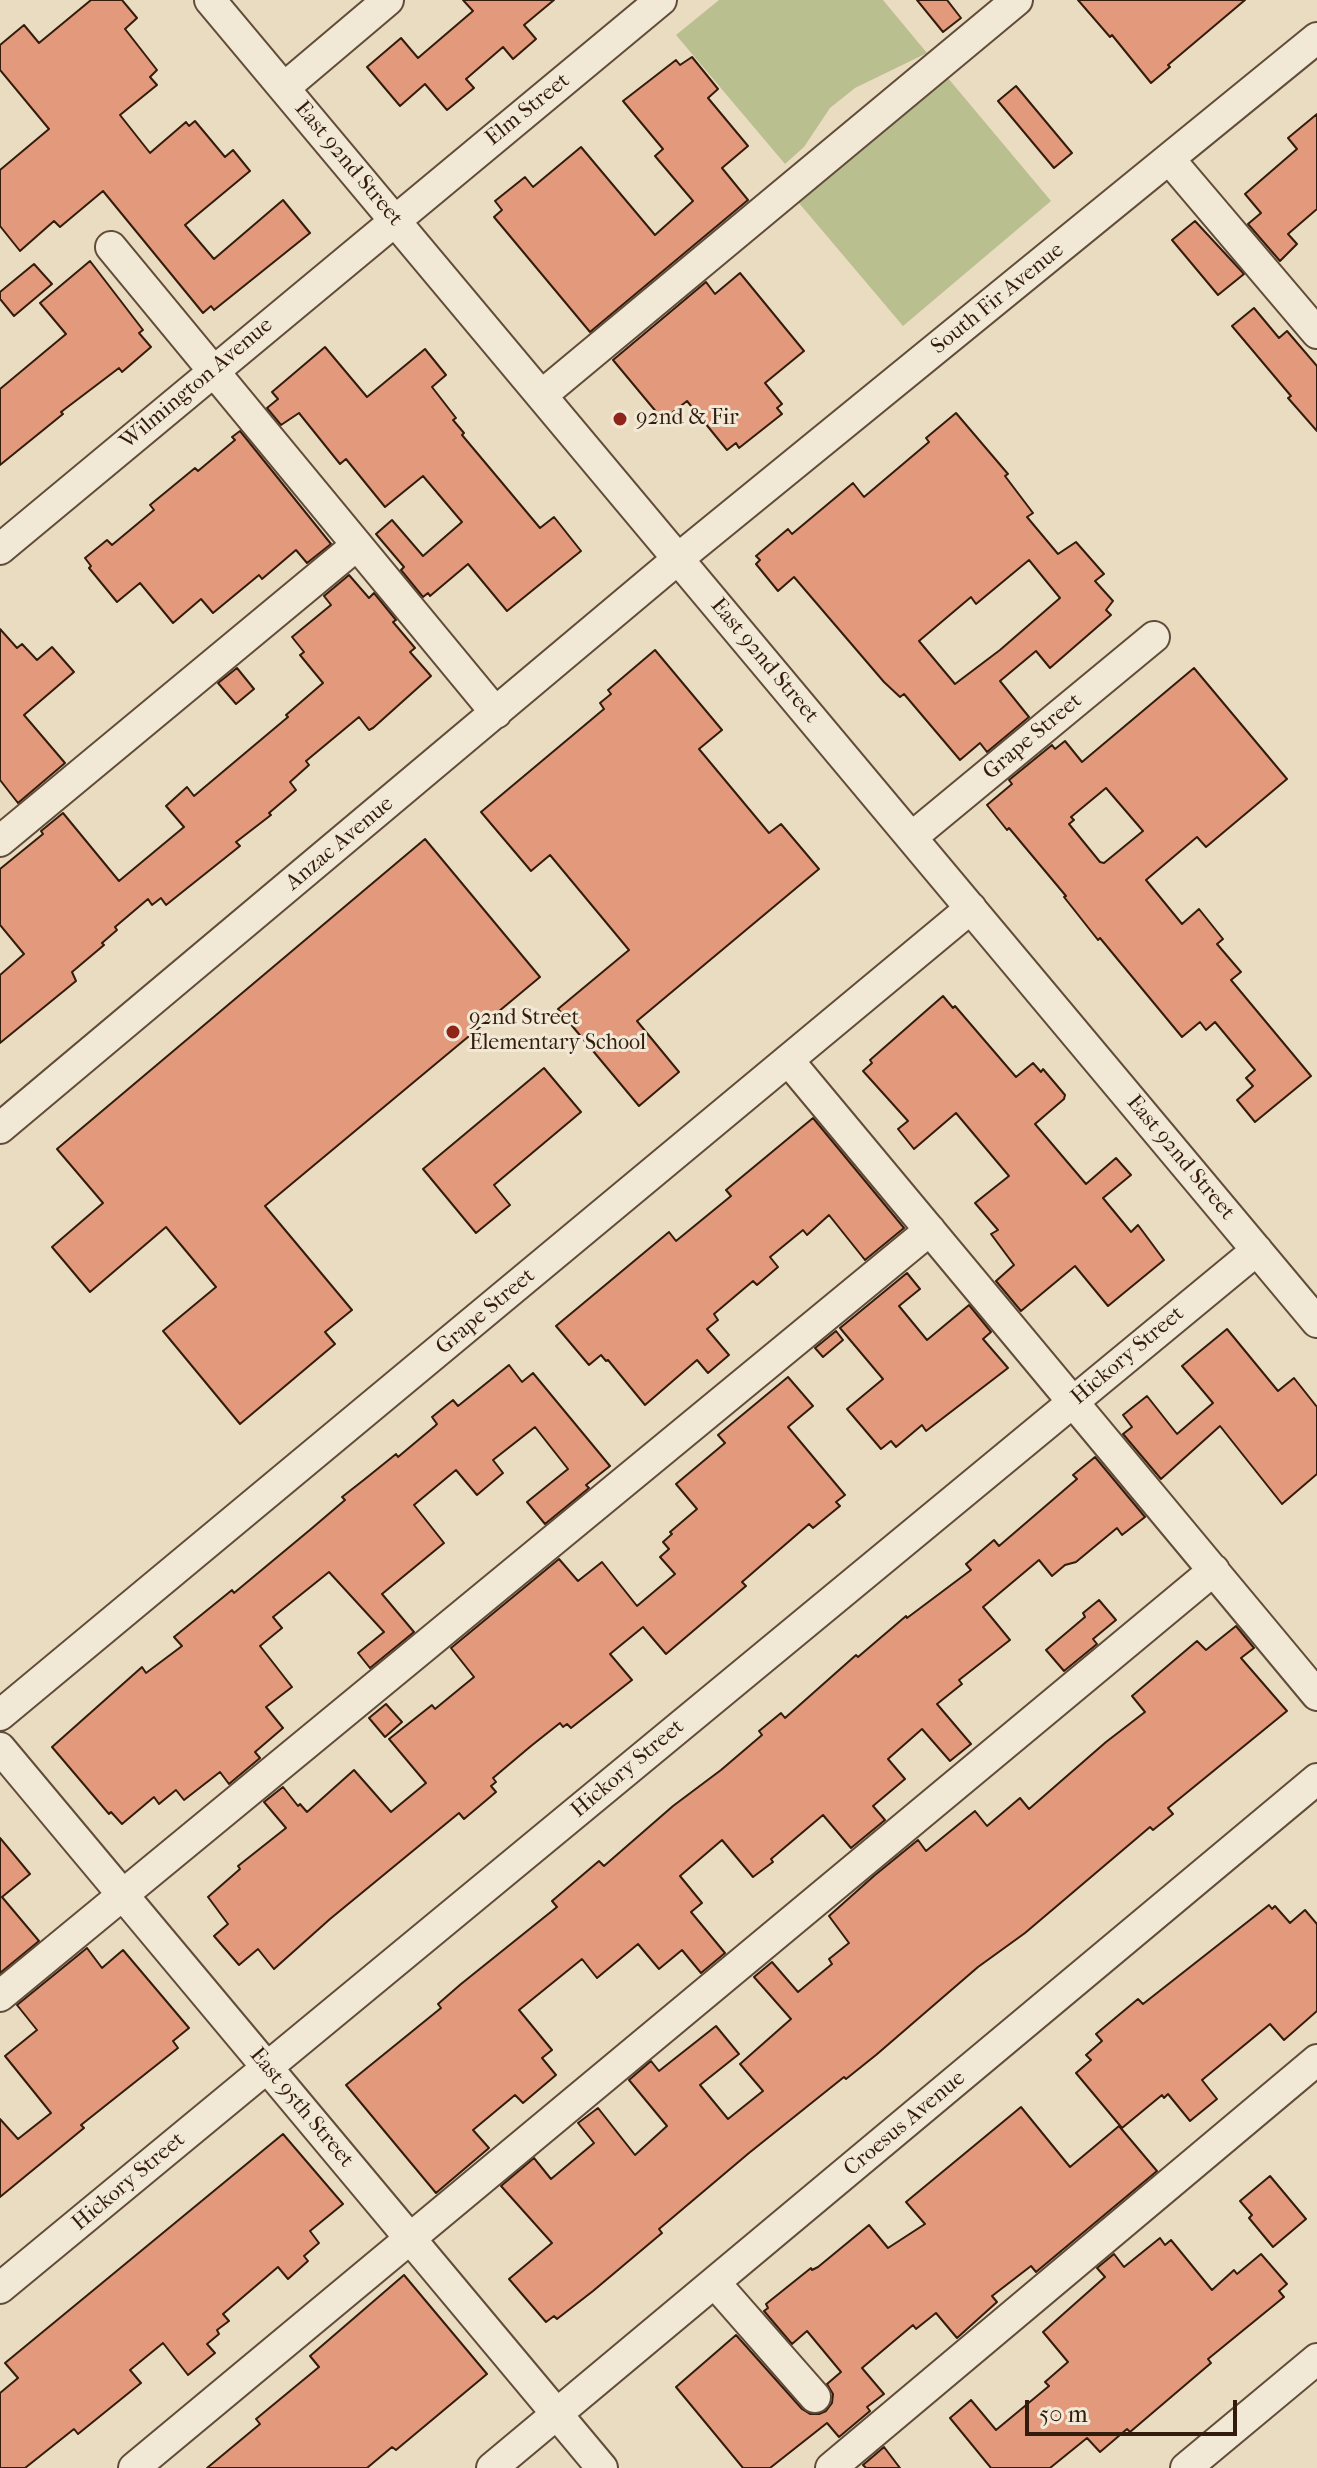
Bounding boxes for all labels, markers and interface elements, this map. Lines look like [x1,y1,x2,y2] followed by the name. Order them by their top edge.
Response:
[481,68,575,152] street label: Elm Street
[288,96,408,232] street label: East 92nd Street
[926,237,1070,361] street label: South Fir Avenue
[115,312,279,456] street label: Wilmington Avenue
[636,406,739,432] place label: 92nd & Fir
[611,410,629,428] marker: 92nd & Fir
[704,593,824,729] street label: East 92nd Street
[978,688,1088,786] street label: Grape Street
[281,791,399,897] street label: Anzac Avenue
[469,1006,646,1058] place label: 92nd Street Elementary School
[444,1023,462,1041] marker: 92nd Street Elementary School
[1120,1090,1240,1226] street label: East 92nd Street
[431,1263,541,1361] street label: Grape Street
[1066,1301,1190,1411] street label: Hickory Street
[566,1714,690,1824] street label: Hickory Street
[243,2043,359,2173] street label: East 95th Street
[839,2066,971,2182] street label: Croesus Avenue
[67,2127,191,2237] street label: Hickory Street
[1029,2384,1241,2434] scale bar
[1039,2400,1088,2428] text: 50 m

